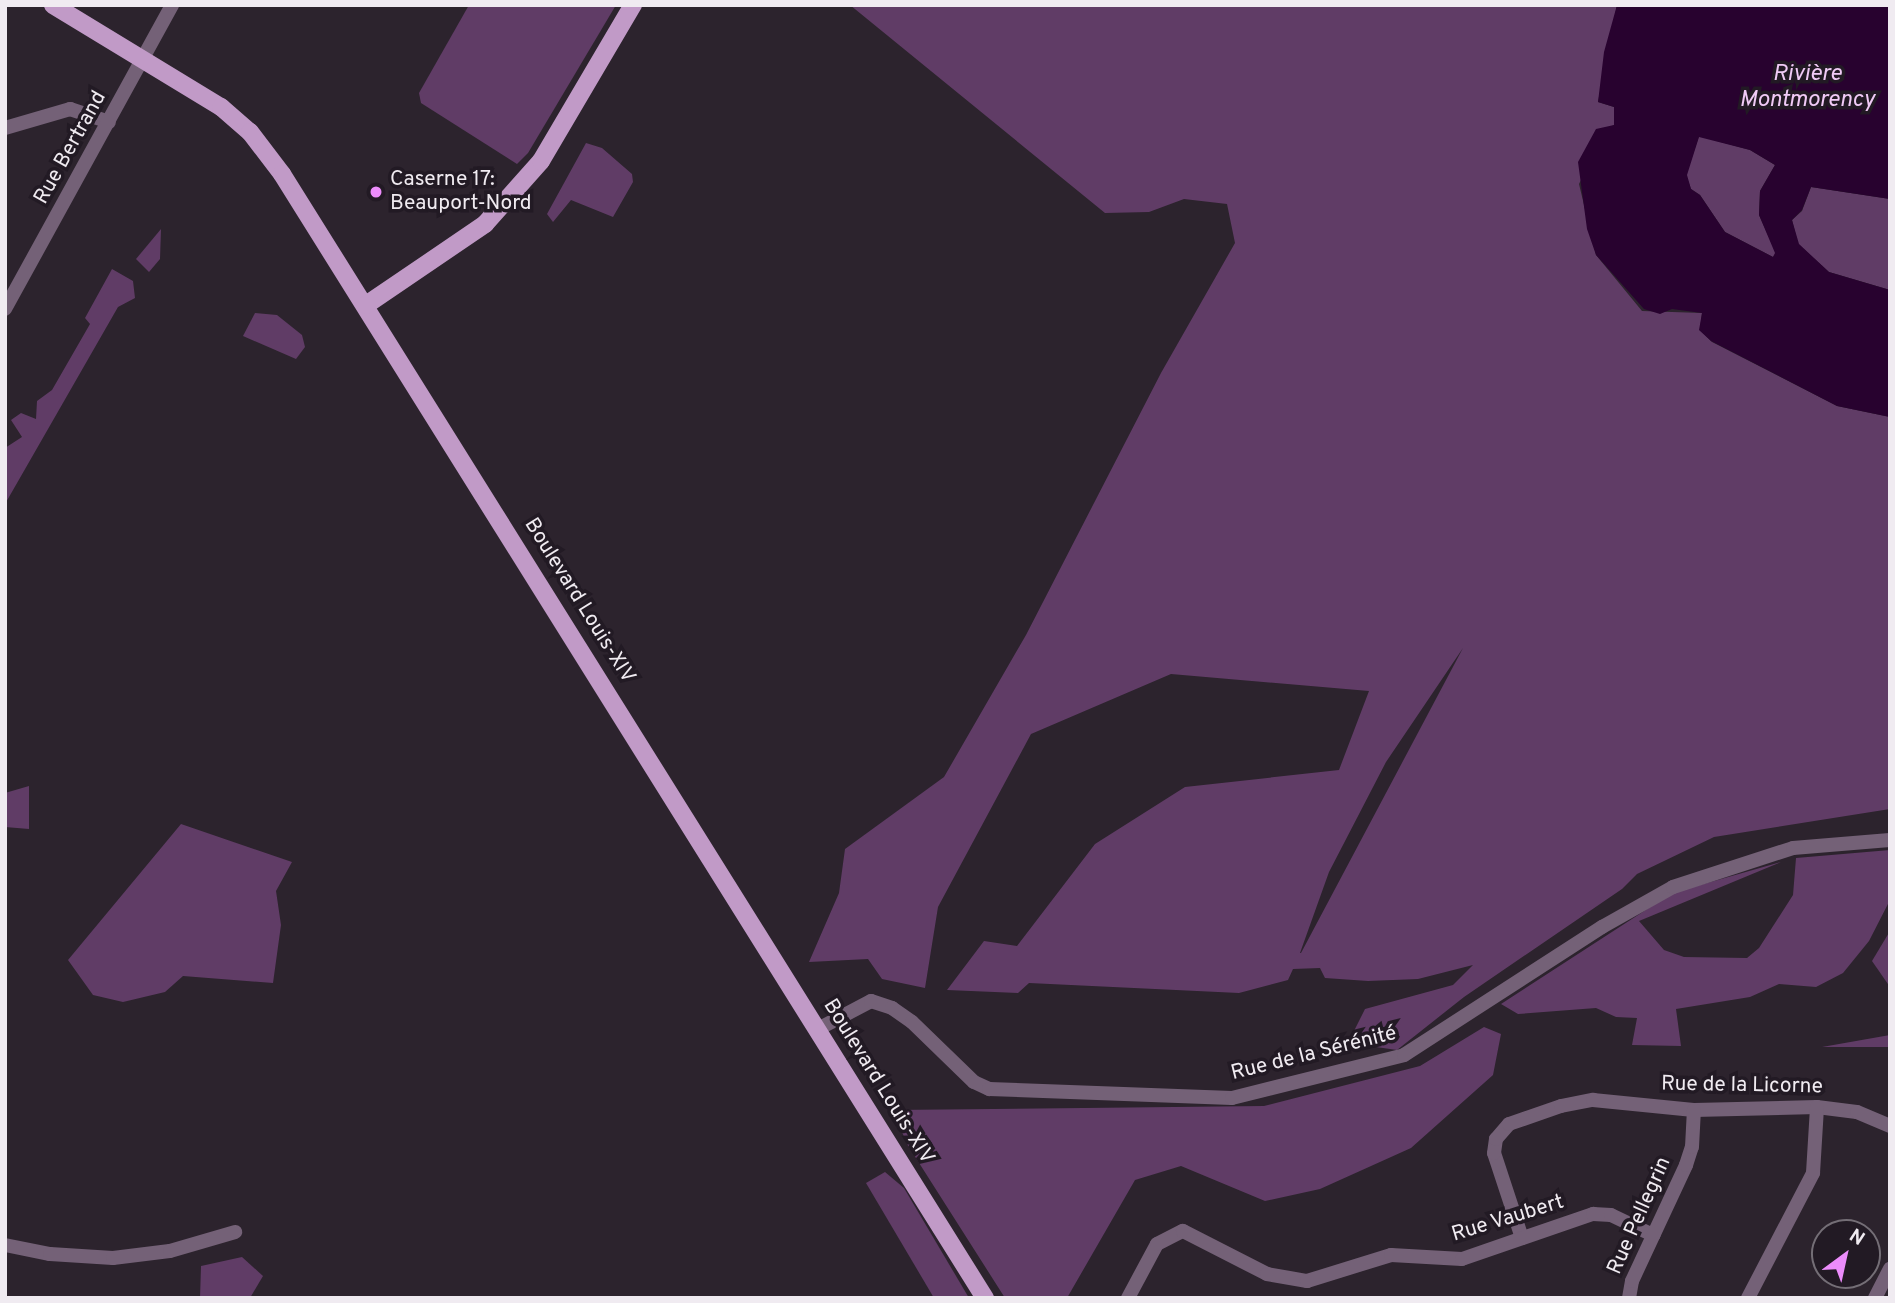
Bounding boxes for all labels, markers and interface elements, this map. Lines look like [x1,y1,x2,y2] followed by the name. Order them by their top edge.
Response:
[1739,61,1875,115] water label: Rivière Montmorency
[30,87,112,209] street label: Rue Bertrand
[390,167,532,217] place label: Caserne 17: Beauport-Nord
[368,184,384,200] marker: Caserne 17: Beauport-Nord
[518,514,640,688] street label: Boulevard Louis-XIV
[817,995,939,1169] street label: Boulevard Louis-XIV
[1229,1021,1399,1087] street label: Rue de la Sérénité
[1661,1072,1823,1100] street label: Rue de la Licorne
[1603,1153,1677,1279] street label: Rue Pellegrin
[1448,1190,1568,1248] street label: Rue Vaubert
[1811,1219,1881,1289] north arrow
[1844,1224,1869,1252] text: N

